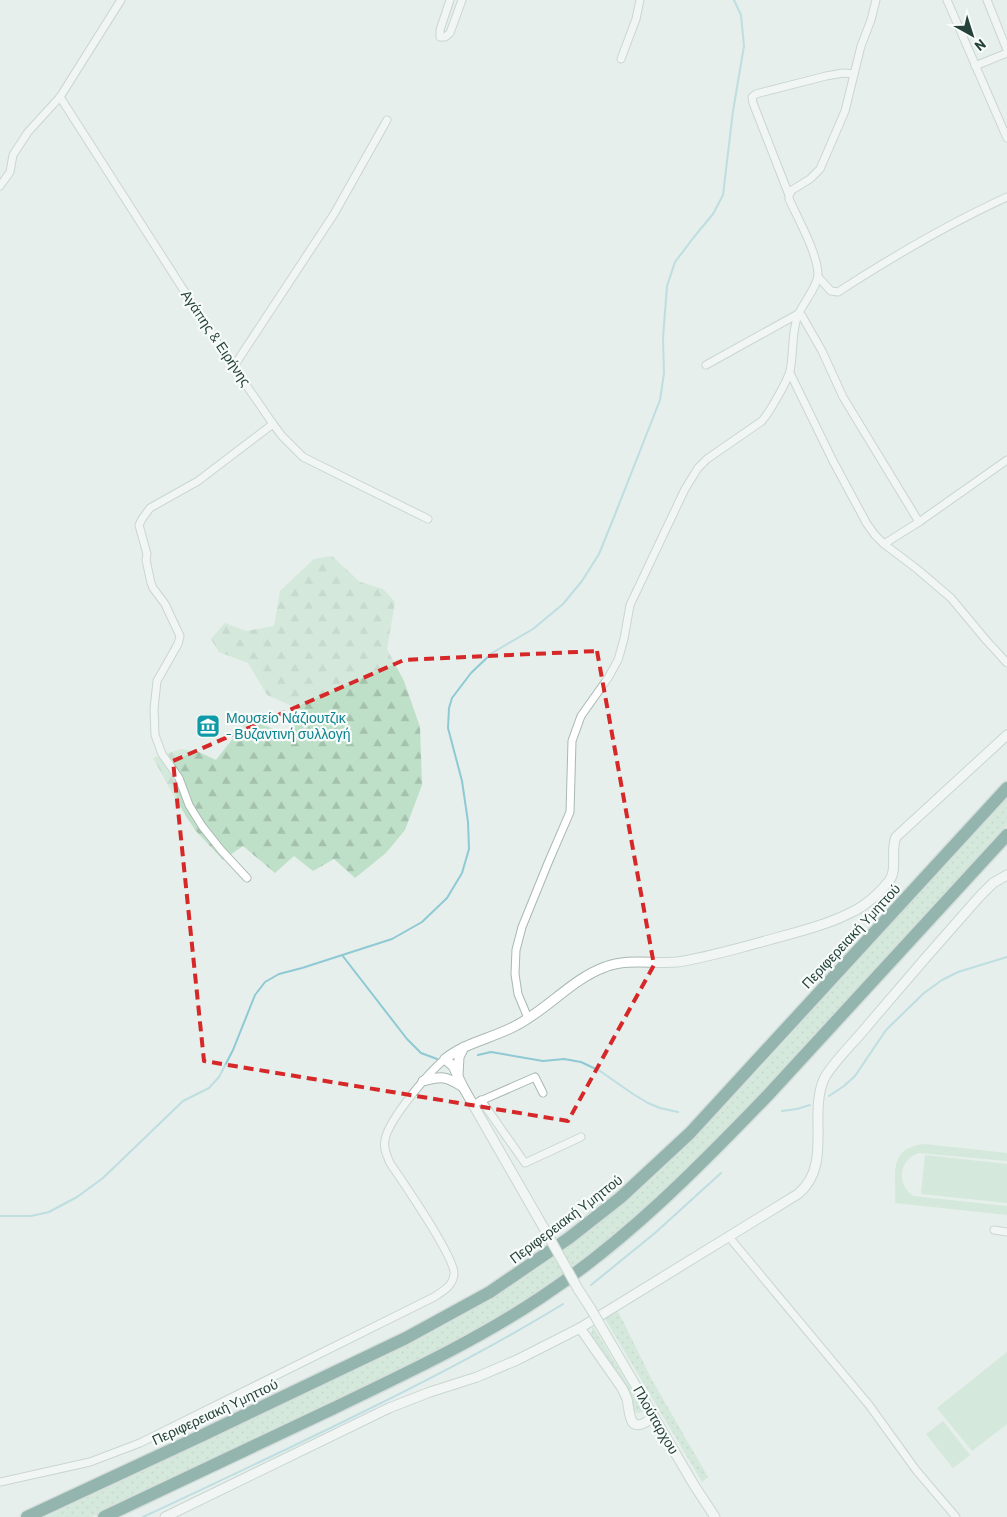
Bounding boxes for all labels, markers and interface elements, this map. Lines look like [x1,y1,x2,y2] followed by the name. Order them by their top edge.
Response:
[947,10,997,60] north arrow
[972,36,989,55] text: N
[178,286,255,389] street label: Αγάπης & Ειρήνης
[226,709,351,742] place label: Μουσείο Νάζιουτζικ - Βυζαντινή συλλογή
[195,713,221,739] museum icon: Μουσείο Νάζιουτζικ - Βυζαντινή συλλογή
[798,880,904,991] street label: Περιφερειακή Υμηττού
[506,1171,625,1267] street label: Περιφερειακή Υμηττού
[149,1375,280,1448] street label: Περιφερειακή Υμηττού
[630,1383,683,1457] street label: Πλούταρχου

